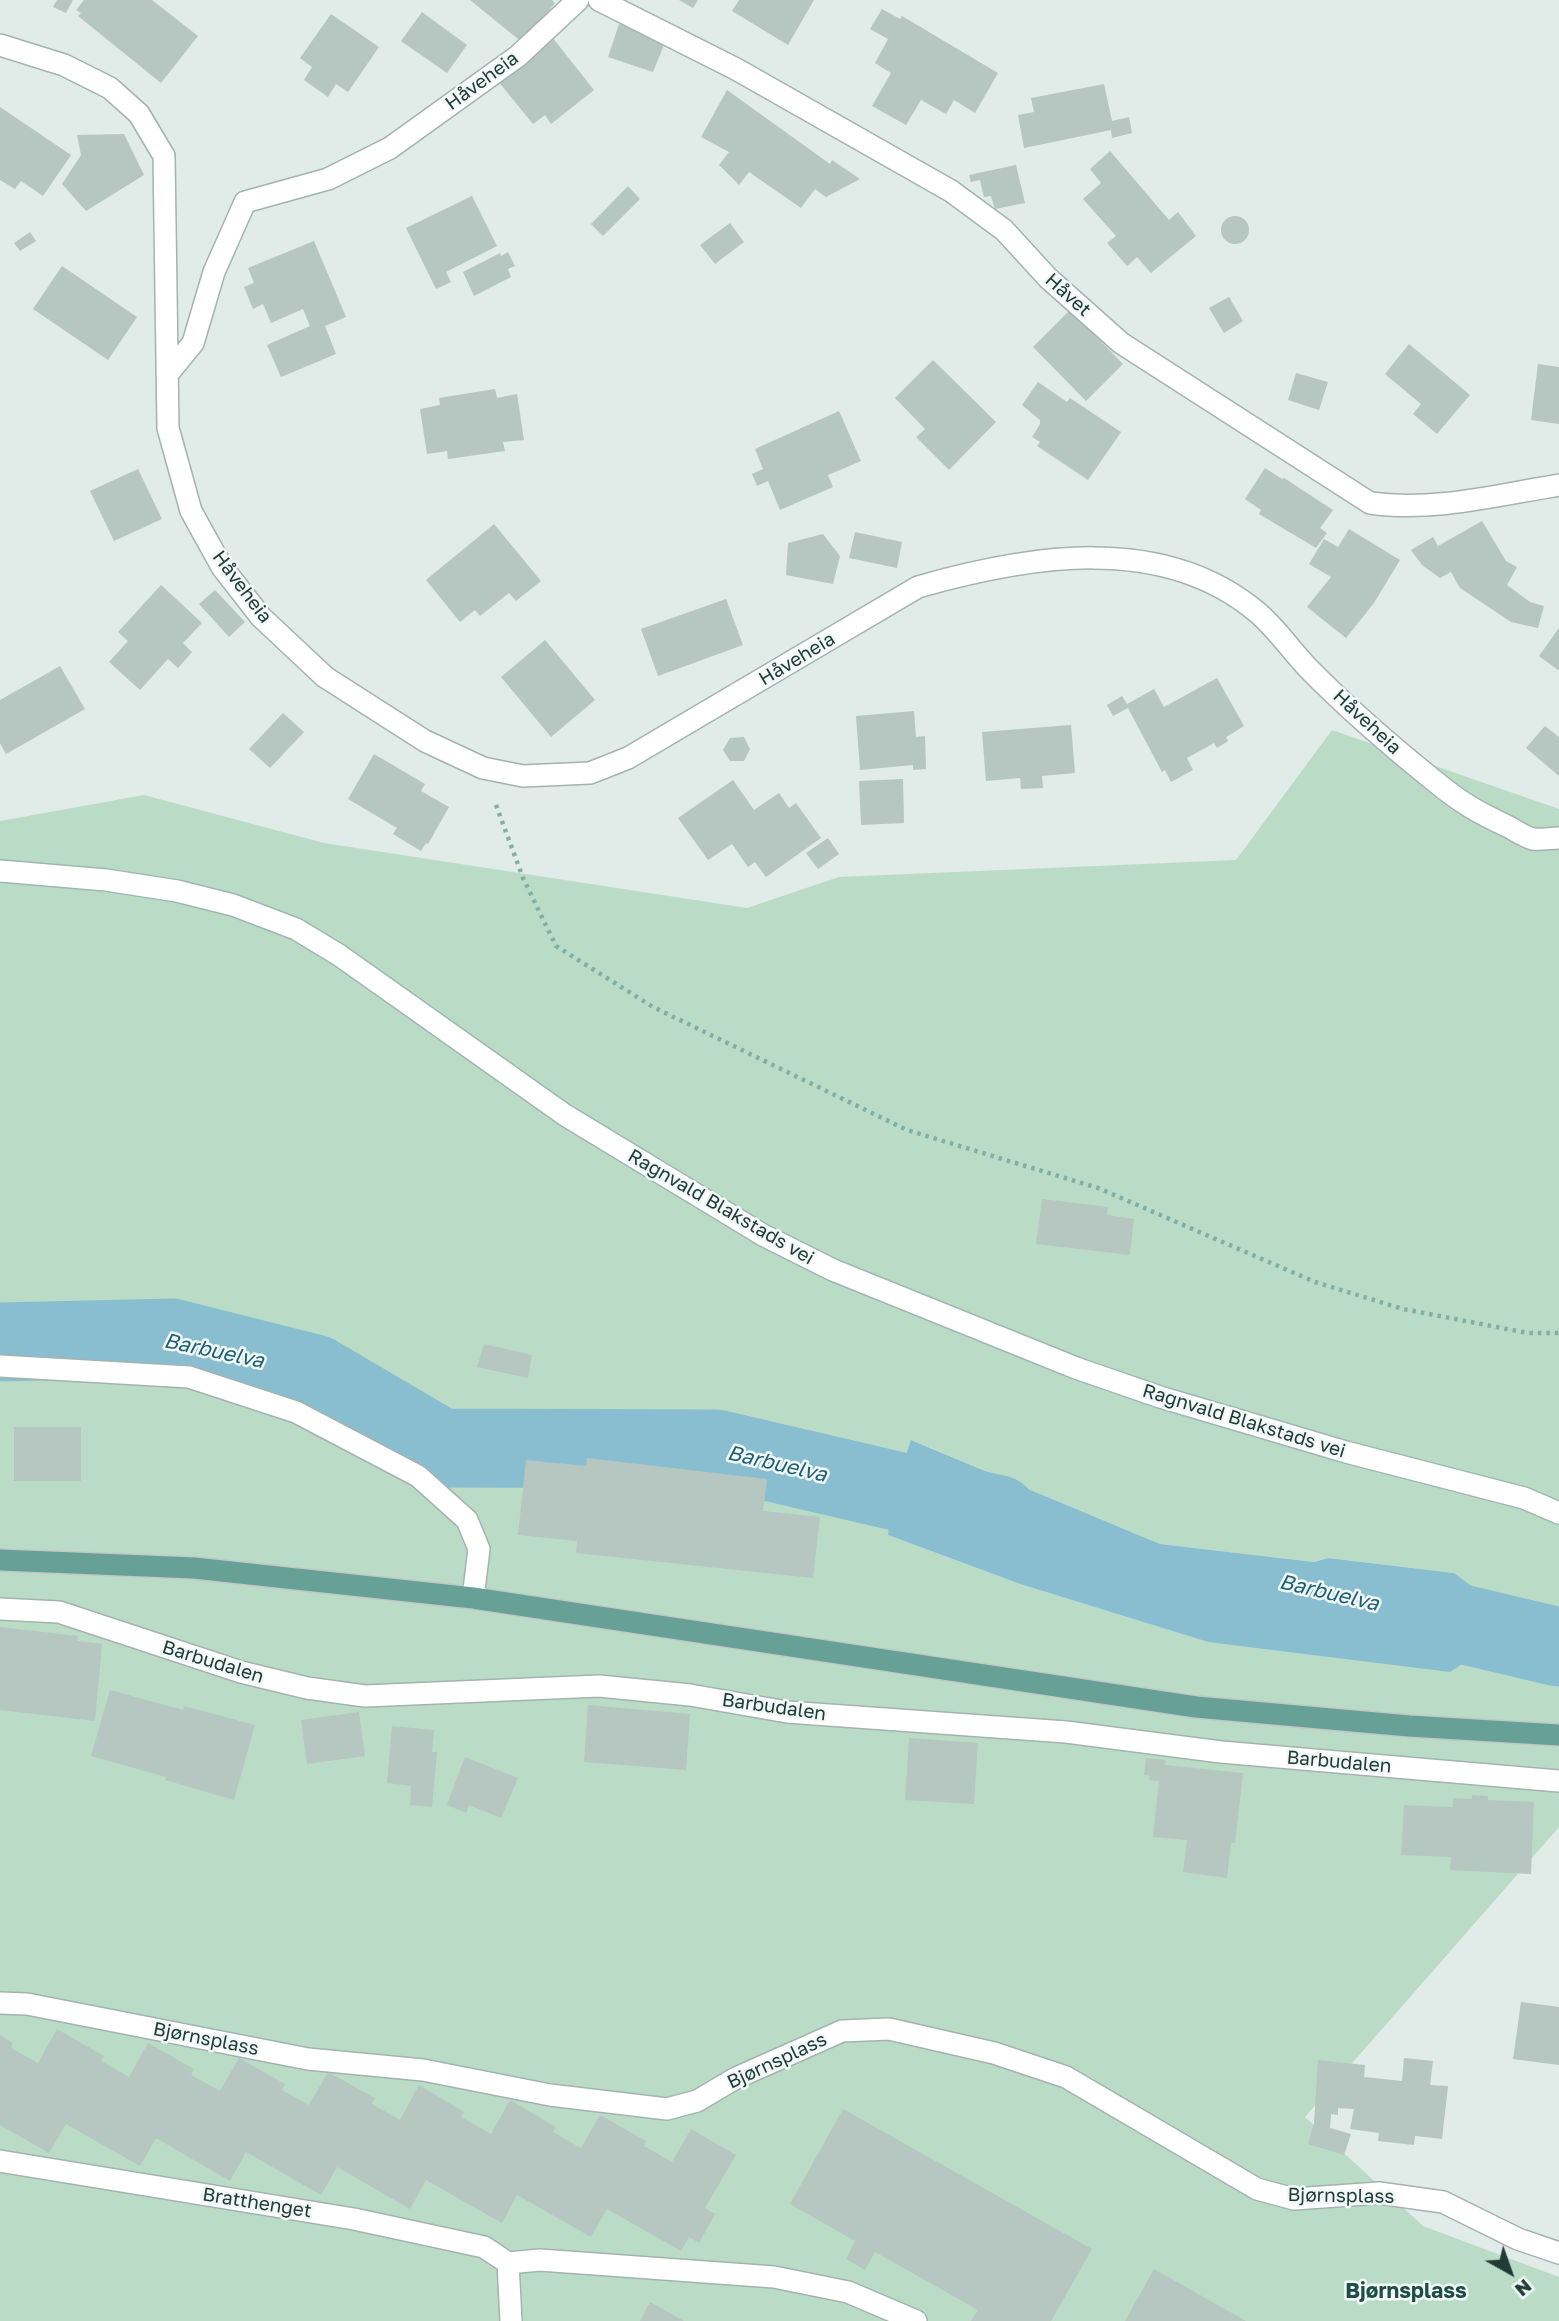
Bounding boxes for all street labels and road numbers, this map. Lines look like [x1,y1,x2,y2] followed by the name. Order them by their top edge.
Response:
[441,47,523,115] street label: Håveheia
[1040,269,1096,321] street label: Håvet
[207,546,277,628] street label: Håveheia
[755,627,839,691] street label: Håveheia
[1328,685,1406,759] street label: Håveheia
[624,1144,818,1270] street label: Ragnvald Blakstads vei
[1140,1379,1348,1463] street label: Ragnvald Blakstads vei
[159,1636,267,1688] street label: Barbudalen
[720,1688,828,1726] street label: Barbudalen
[1286,1746,1392,1778] street label: Barbudalen
[151,2018,261,2060] street label: Bjørnsplass
[724,2028,830,2094] street label: Bjørnsplass
[201,2183,313,2223] street label: Bratthenget
[1287,2184,1395,2208] street label: Bjørnsplass

